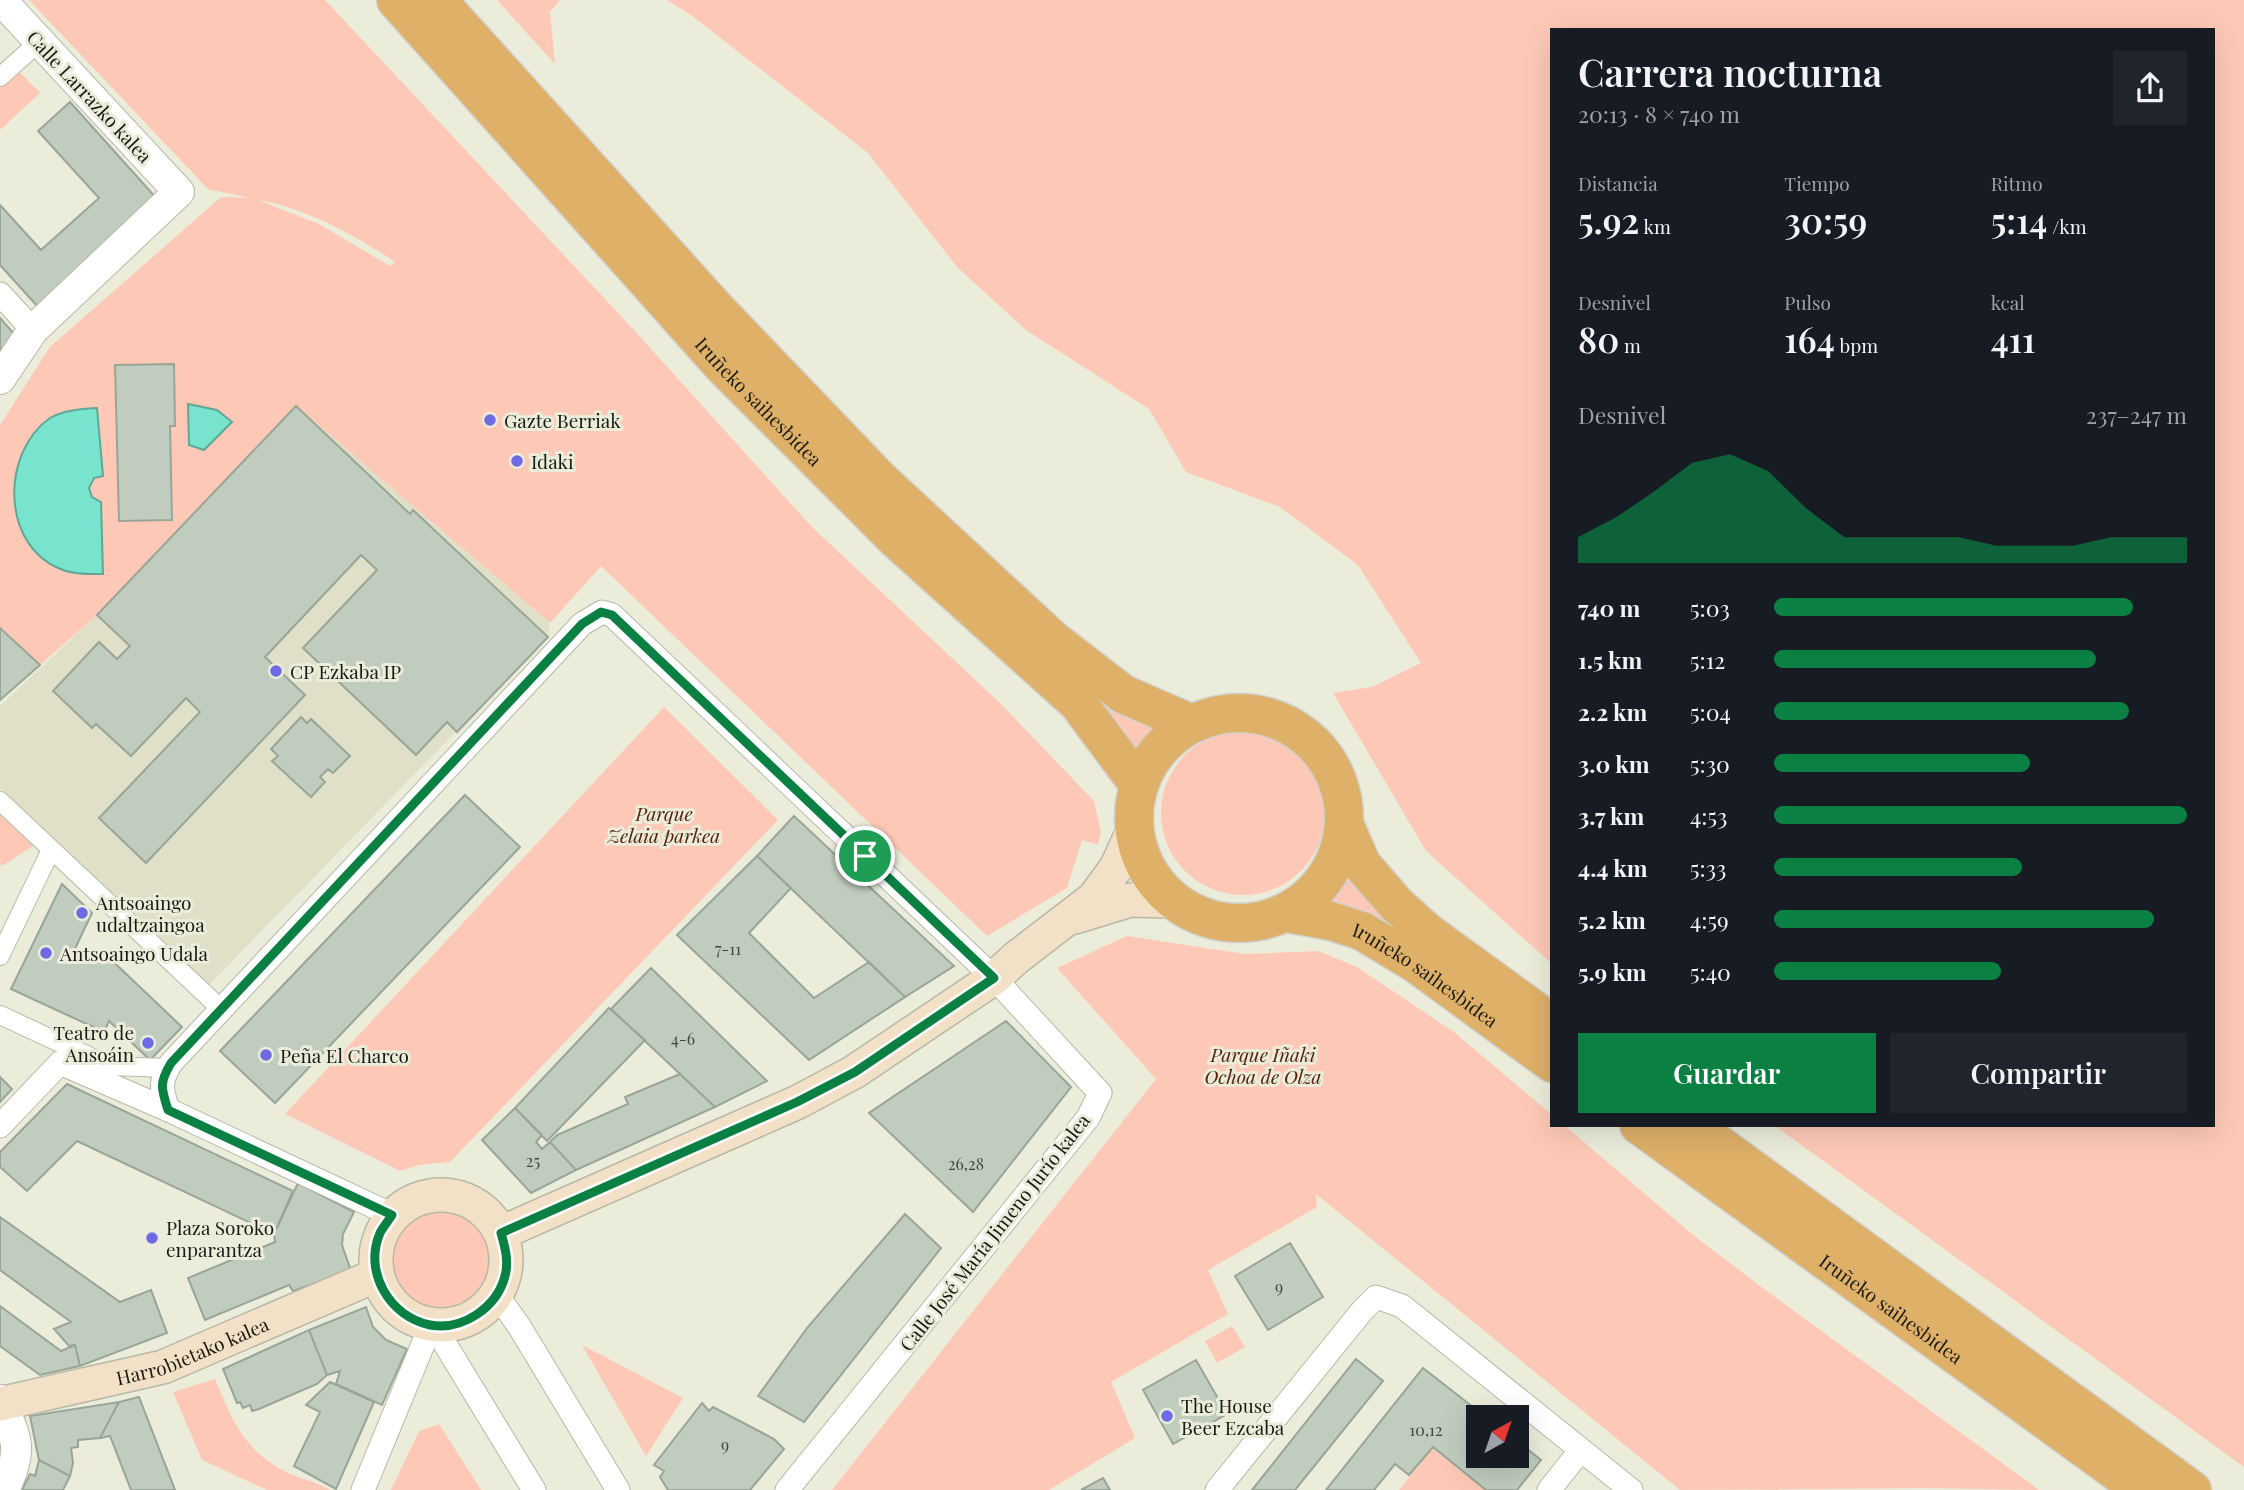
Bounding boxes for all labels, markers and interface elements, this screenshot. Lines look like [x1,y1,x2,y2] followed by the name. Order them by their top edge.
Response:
[22,24,159,168] street label: Calle Larrazko kalea
[1578,46,1882,97] text: Carrera nocturna
[2113,51,2187,125] button: share
[1578,98,1740,129] text: 20:13 · 8 × 740 m
[1578,170,1658,196] text: Distancia
[1784,170,1850,196] text: Tiempo
[1991,170,2043,196] text: Ritmo
[1578,196,1639,243] text: 5.92
[1784,196,1867,243] text: 30:59
[1991,196,2047,243] text: 5:14
[1639,213,1671,239] text: km
[2047,213,2087,239] text: /km
[1578,289,1651,315] text: Desnivel
[1784,289,1831,315] text: Pulso
[1991,289,2025,315] text: kcal
[1578,315,1619,362] text: 80
[1784,315,1835,362] text: 164
[1991,315,2035,362] text: 411
[690,331,829,472] street label: Iruñeko saihesbidea
[1619,332,1641,358] text: m
[1835,332,1878,358] text: bpm
[1578,399,1666,430] text: Desnivel
[2086,399,2187,430] text: 237–247 m
[504,407,621,433] place label: Gazte Berriak
[482,412,498,428] marker: Gazte Berriak
[531,448,574,474] place label: Idaki
[509,453,525,469] marker: Idaki
[1578,592,1640,623] text: 740 m
[1690,592,1730,623] text: 5:03
[1578,644,1642,675] text: 1.5 km
[1690,644,1725,675] text: 5:12
[290,658,401,684] place label: CP Ezkaba IP
[268,663,284,679] marker: CP Ezkaba IP
[1578,696,1647,727] text: 2.2 km
[1690,696,1731,727] text: 5:04
[1578,748,1650,779] text: 3.0 km
[1690,748,1730,779] text: 5:30
[607,800,720,848] park label: Parque Zelaia parkea
[1578,800,1644,831] text: 3.7 km
[1690,800,1727,831] text: 4:53
[835,826,895,886] pin
[846,837,884,875] icon: arrive
[1578,852,1648,883] text: 4.4 km
[1690,852,1726,883] text: 5:33
[95,889,205,937] place label: Antsoaingo udaltzaingoa
[1578,904,1646,935] text: 5.2 km
[1690,904,1729,935] text: 4:59
[74,905,90,921] marker: Antsoaingo udaltzaingoa
[1349,916,1504,1033] street label: Iruñeko saihesbidea
[715,938,741,959] house number: 7-11
[59,940,209,966] place label: Antsoaingo Udala
[38,945,54,961] marker: Antsoaingo Udala
[1578,956,1647,987] text: 5.9 km
[1690,956,1731,987] text: 5:40
[53,1019,135,1067] place label: Teatro de Ansoáin
[671,1028,695,1049] house number: 4-6
[1578,1033,1876,1113] button: Guardar
[1890,1033,2187,1113] button: Compartir
[140,1035,156,1051] marker: Teatro de Ansoáin
[1204,1041,1322,1089] park label: Parque Iñaki Ochoa de Olza
[280,1042,409,1068] place label: Peña El Charco
[258,1047,274,1063] marker: Peña El Charco
[893,1107,1095,1356] street label: Calle José María Jimeno Jurío kalea
[526,1150,540,1171] house number: 25
[948,1153,984,1174] house number: 26,28
[166,1214,274,1262] place label: Plaza Soroko enparantza
[144,1230,160,1246] marker: Plaza Soroko enparantza
[1815,1247,1969,1369] street label: Iruñeko saihesbidea
[1275,1276,1283,1297] house number: 9
[113,1310,273,1390] street label: Harrobietako kalea
[1181,1392,1285,1440] place label: The House Beer Ezcaba
[1466,1405,1530,1468] north arrow
[1466,1405,1529,1468] map controls
[1159,1408,1175,1424] marker: The House Beer Ezcaba
[1409,1419,1443,1440] house number: 10,12
[721,1434,729,1455] house number: 9

